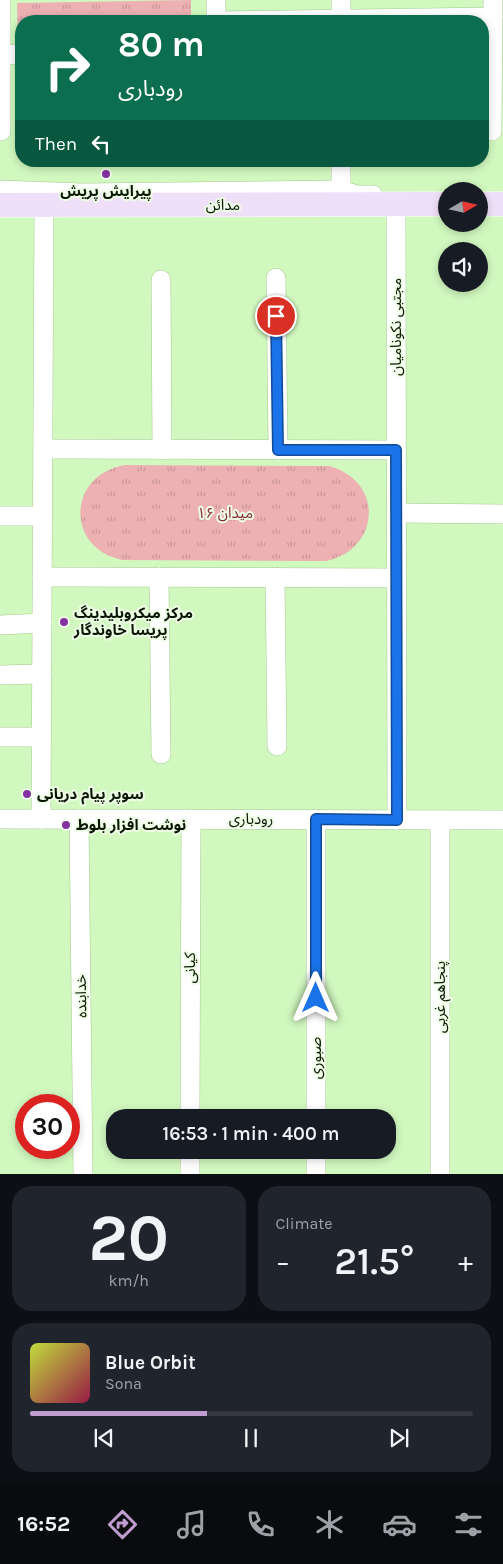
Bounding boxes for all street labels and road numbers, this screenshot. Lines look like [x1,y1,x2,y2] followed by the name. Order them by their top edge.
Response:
[206,196,240,214] street label: مدائن
[387,278,405,376] street label: مجتبی نکونامیان
[229,810,273,828] street label: رودباری
[181,952,199,984] street label: کیانی
[431,961,451,1033] street label: پنجاهم غربی
[72,974,90,1018] street label: خدابنده
[307,1037,325,1079] street label: صبوری

